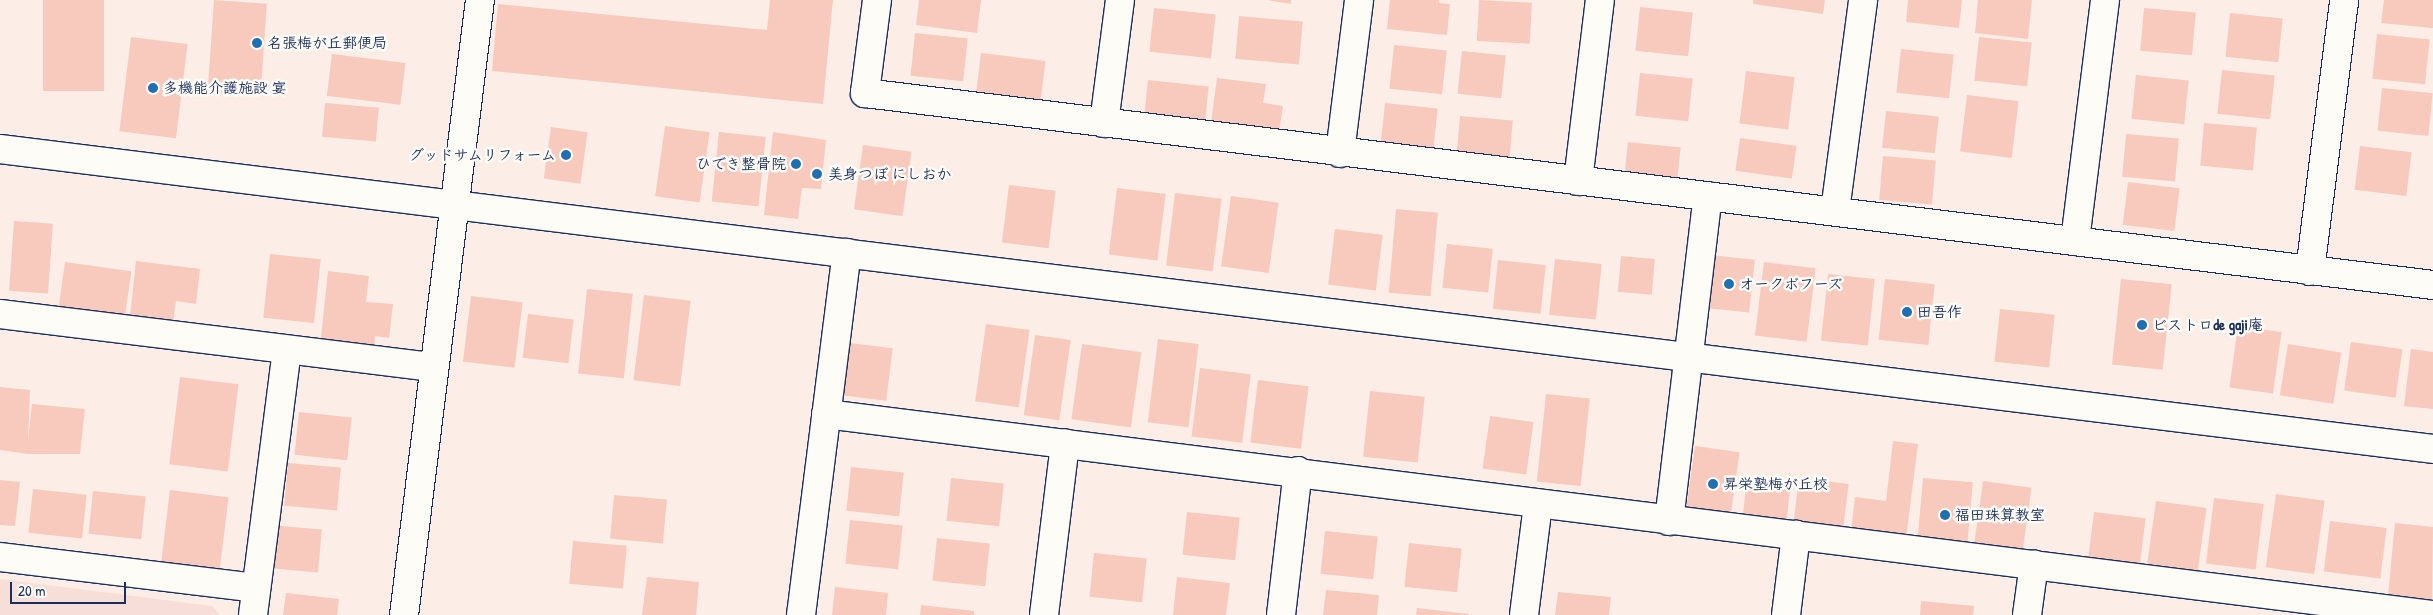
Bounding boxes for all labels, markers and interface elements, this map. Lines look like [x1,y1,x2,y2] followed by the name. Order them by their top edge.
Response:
[267,34,387,52] place label: 名張梅が丘郵便局
[251,37,263,49] marker: 名張梅が丘郵便局
[163,79,286,97] place label: 多機能介護施設 宴
[147,82,159,94] marker: 多機能介護施設 宴
[406,146,556,164] place label: グッドサムリフォーム
[560,149,572,161] marker: グッドサムリフォーム
[696,155,786,173] place label: ひでき整骨院
[790,158,802,170] marker: ひでき整骨院
[828,165,951,183] place label: 美身つぼ にしおか
[810,167,824,181] marker: 美身つぼ にしおか
[1739,275,1844,293] place label: オークボフーズ
[1723,278,1735,290] marker: オークボフーズ
[1917,303,1962,321] place label: 田吾作
[1901,306,1913,318] marker: 田吾作
[2152,316,2262,334] place label: ビストロde gaji庵
[2136,319,2148,331] marker: ビストロde gaji庵
[1723,475,1828,493] place label: 昇栄塾梅が丘校
[1707,478,1719,490] marker: 昇栄塾梅が丘校
[1955,506,2045,524] place label: 福田珠算教室
[1939,509,1951,521] marker: 福田珠算教室
[12,572,129,604] scale bar
[18,580,45,601] text: 20 m

